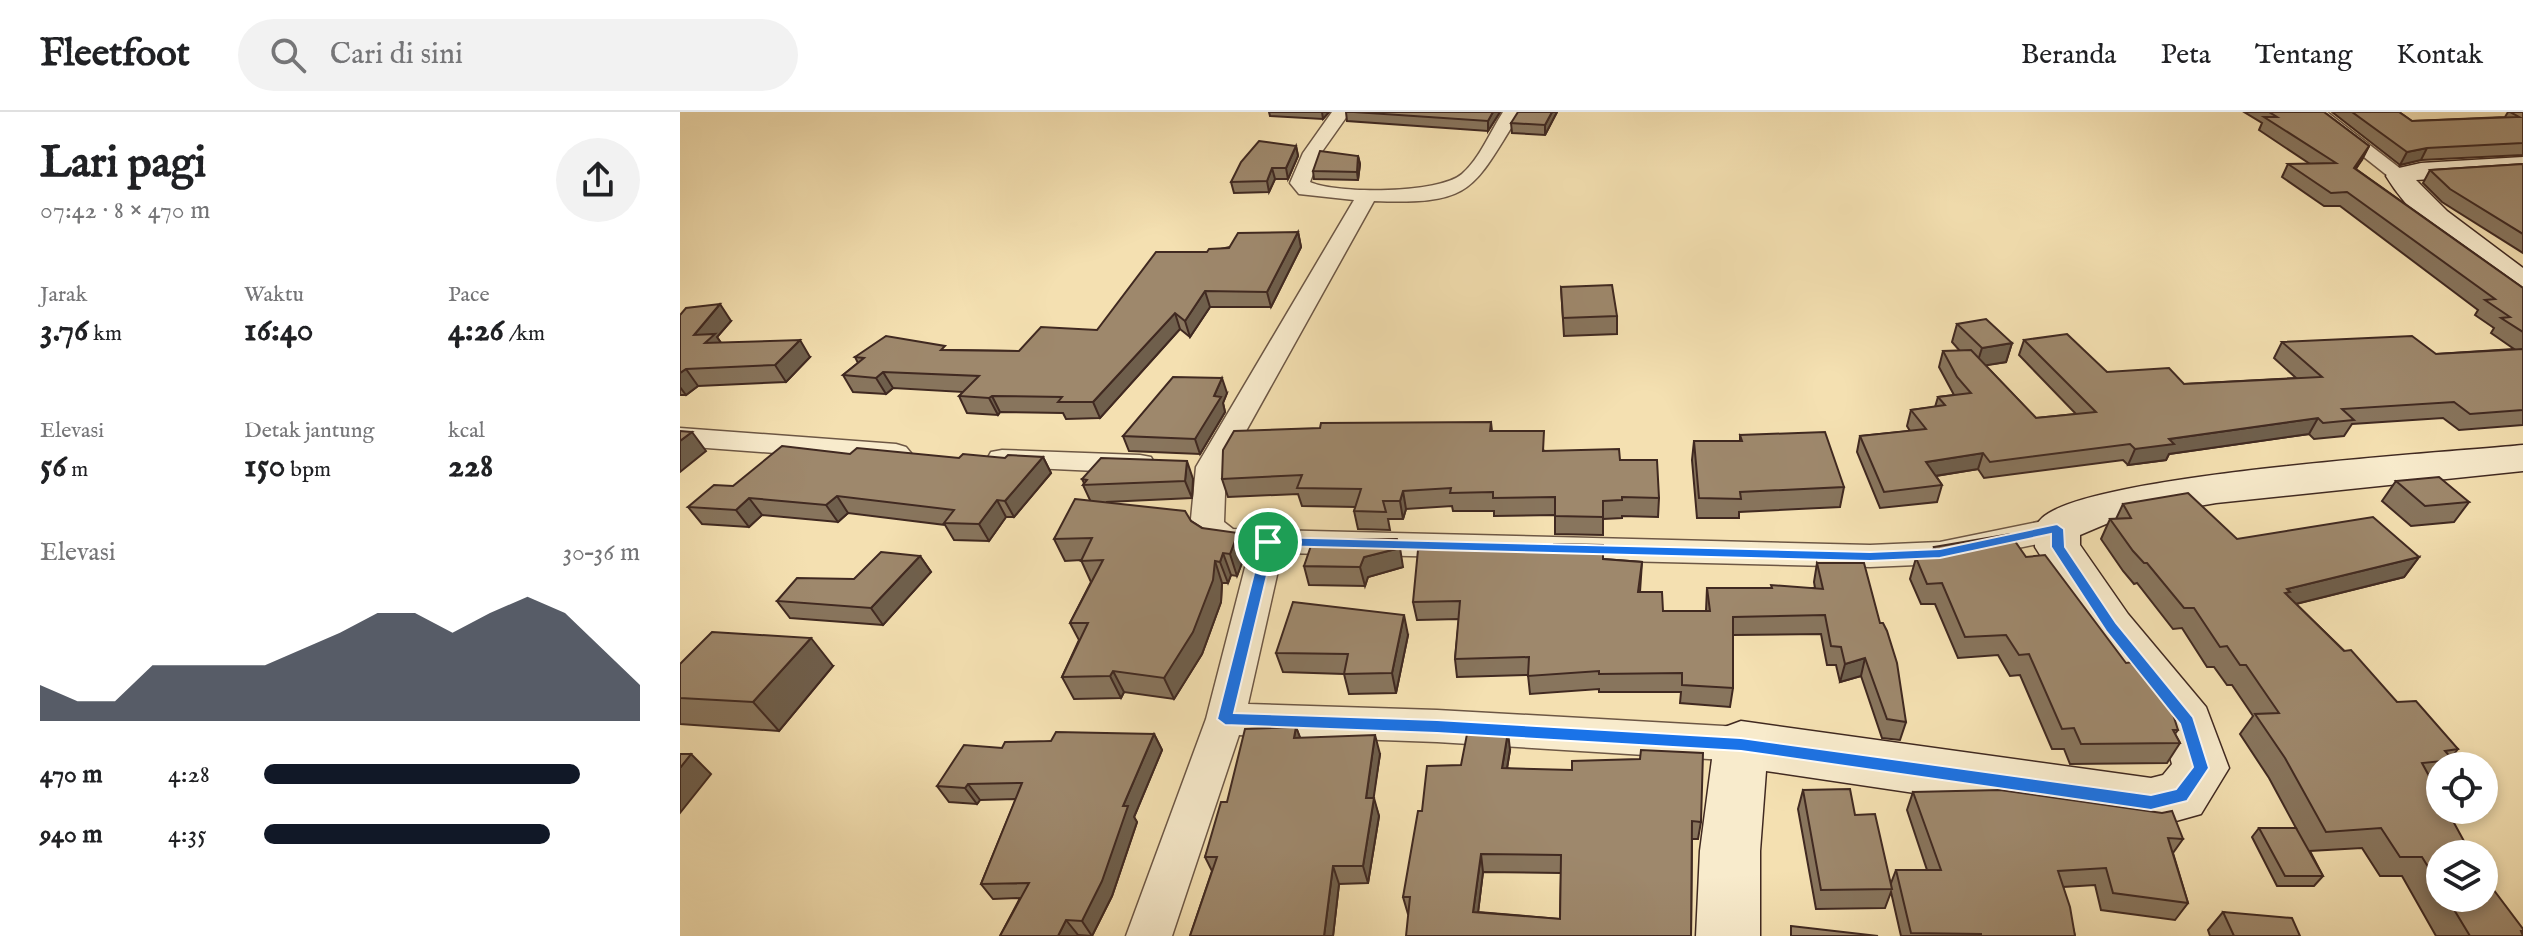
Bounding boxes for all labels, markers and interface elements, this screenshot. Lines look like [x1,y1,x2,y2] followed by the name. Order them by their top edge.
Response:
[238,19,798,91] search box
[40,31,190,79] text: Fleetfoot
[266,33,310,77] icon: search
[330,36,463,74] text: Cari di sini
[2021,38,2116,73] text: Beranda
[2160,38,2211,73] text: Peta
[2255,38,2352,73] text: Tentang
[2396,38,2483,73] text: Kontak
[40,136,206,192] text: Lari pagi
[556,138,640,222] button: share
[40,194,210,227] text: 07:42 · 8 × 470 m
[40,281,87,309] text: Jarak
[244,281,304,309] text: Waktu
[448,281,490,309] text: Pace
[40,309,88,352] text: 3.76
[244,309,313,352] text: 16:40
[448,309,504,352] text: 4:26
[88,320,122,348] text: km
[504,320,545,348] text: /km
[40,417,104,445] text: Elevasi
[244,417,374,445] text: Detak jantung
[448,417,485,445] text: kcal
[40,445,67,488] text: 56
[244,445,286,488] text: 150
[448,445,493,488] text: 228
[67,456,88,484] text: m
[286,456,331,484] text: bpm
[1234,508,1302,576] pin
[1246,520,1290,564] icon: arrive
[40,536,116,569] text: Elevasi
[562,536,640,569] text: 30–36 m
[2426,752,2498,912] map controls
[2426,752,2498,824] button: locate
[40,758,103,791] text: 470 m
[168,758,210,791] text: 4:28
[40,818,102,851] text: 940 m
[168,818,207,851] text: 4:35
[2426,840,2498,912] button: layers

